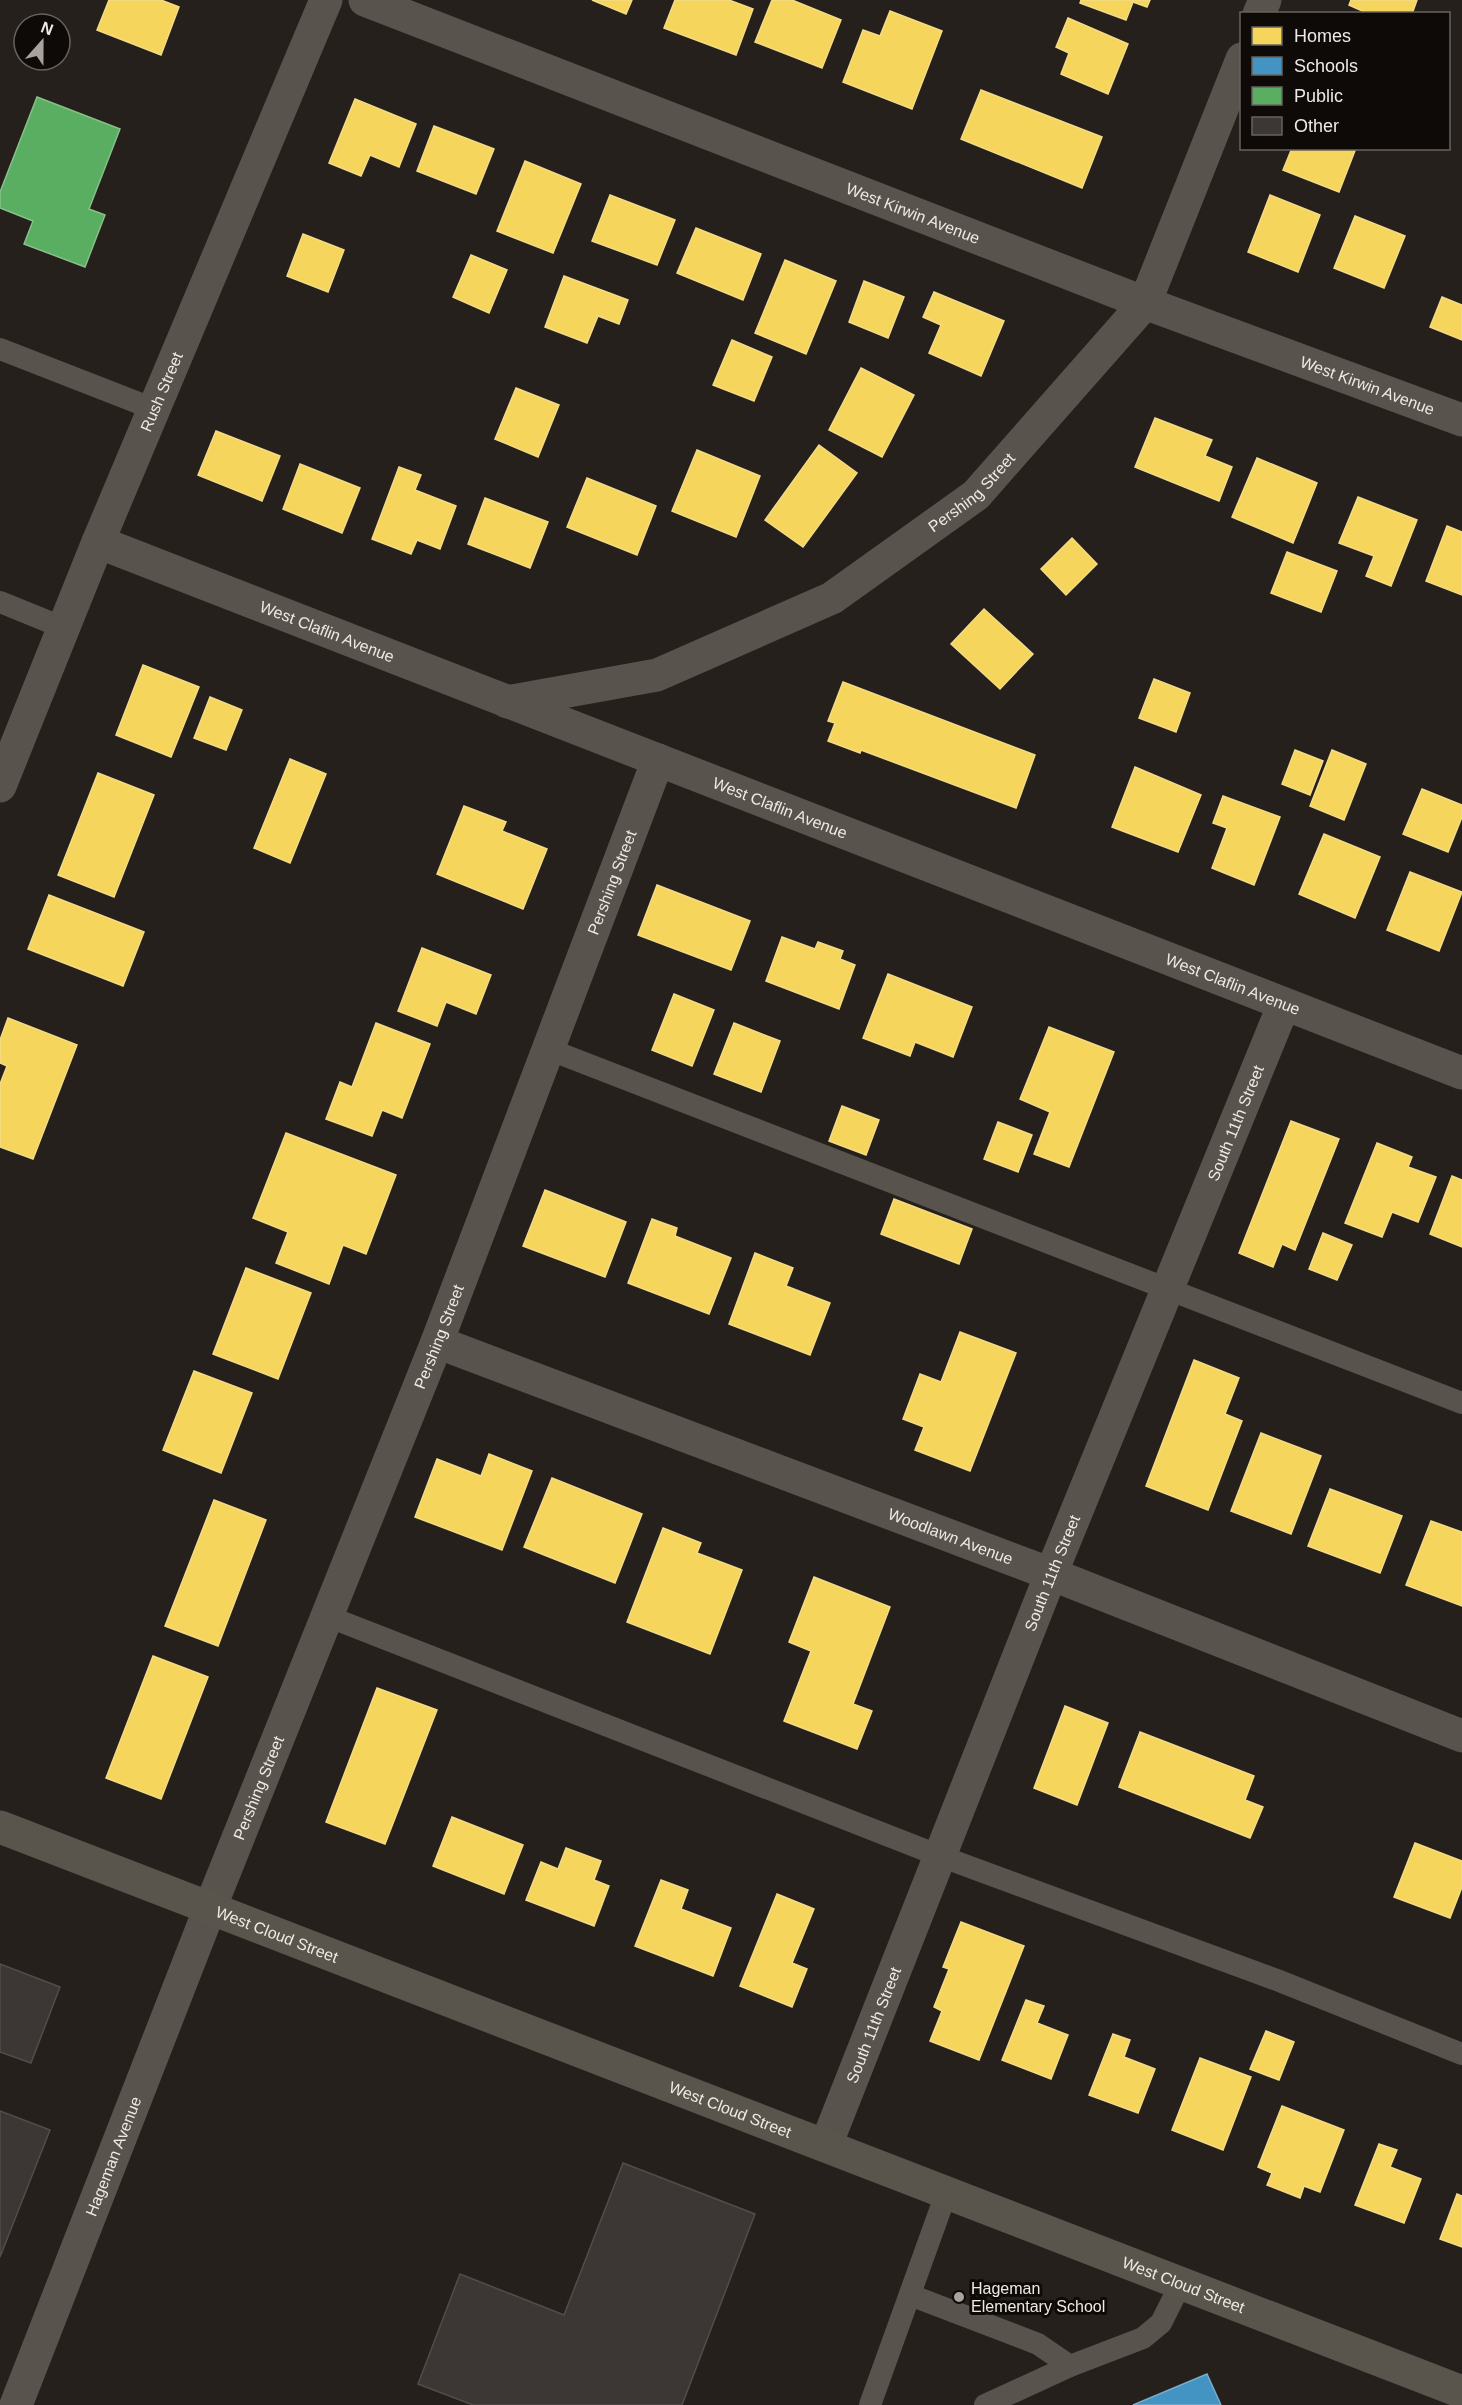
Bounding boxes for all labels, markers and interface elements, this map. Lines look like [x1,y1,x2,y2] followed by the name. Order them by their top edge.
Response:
[12,12,72,72] north arrow
[1240,12,1450,150] legend
[39,18,56,38] text: N
[1294,26,1351,46] text: Homes
[1294,56,1358,76] text: Schools
[1294,86,1343,106] text: Public
[1294,116,1339,136] text: Other
[844,180,982,247] street label: West Kirwin Avenue
[137,349,186,434] street label: Rush Street
[1298,353,1437,418] street label: West Kirwin Avenue
[925,449,1018,535] street label: Pershing Street
[257,598,397,666] street label: West Claflin Avenue
[710,774,850,842] street label: West Claflin Avenue
[584,827,640,937] street label: Pershing Street
[1163,951,1303,1018] street label: West Claflin Avenue
[1205,1062,1267,1184] street label: South 11th Street
[411,1282,467,1391] street label: Pershing Street
[886,1505,1015,1568] street label: Woodlawn Avenue
[1021,1512,1083,1634] street label: South 11th Street
[230,1733,287,1842] street label: Pershing Street
[213,1903,341,1966] street label: West Cloud Street
[843,1964,904,2086] street label: South 11th Street
[667,2078,794,2141] street label: West Cloud Street
[83,2094,145,2219] street label: Hageman Avenue
[1120,2254,1248,2316] street label: West Cloud Street
[971,2280,1105,2315] place label: Hageman Elementary School
[952,2290,966,2304] marker: Hageman Elementary School

